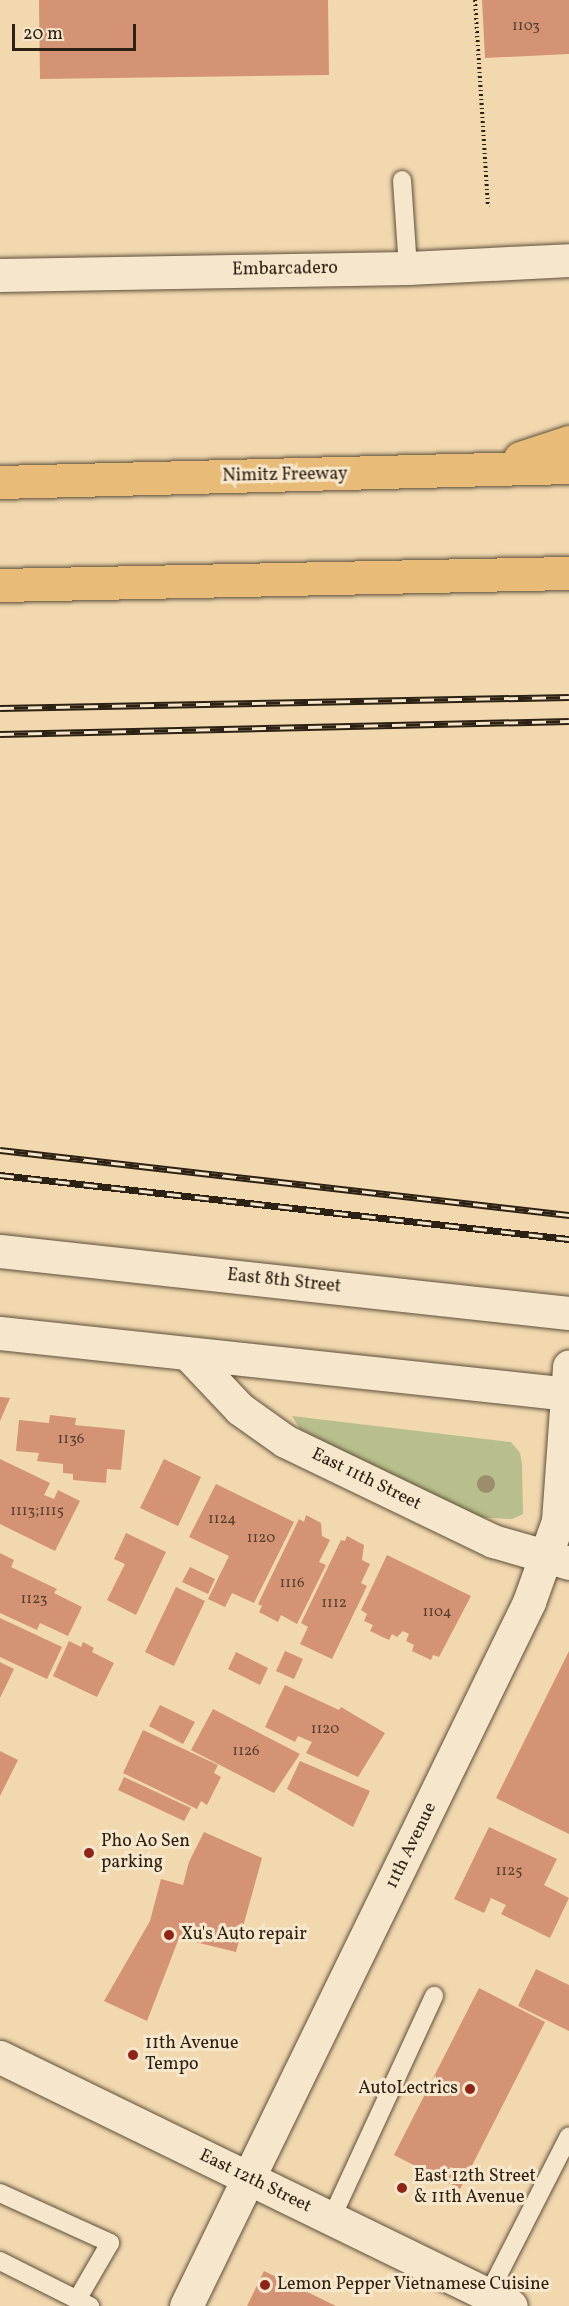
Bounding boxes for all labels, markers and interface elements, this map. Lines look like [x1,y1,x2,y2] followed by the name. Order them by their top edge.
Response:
[15,12,140,50] scale bar
[512,18,540,36] house number: 1103
[23,22,63,47] text: 20 m
[232,258,338,282] street label: Embarcadero
[222,464,348,488] street label: Nimitz Freeway
[226,1265,342,1299] street label: East 8th Street
[58,1431,84,1449] house number: 1136
[308,1444,424,1516] street label: East 11th Street
[10,1503,64,1521] house number: 1113;1115
[208,1511,236,1529] house number: 1124
[247,1530,275,1548] house number: 1120
[279,1575,305,1593] house number: 1116
[21,1591,47,1609] house number: 1123
[321,1595,347,1613] house number: 1112
[422,1604,452,1622] house number: 1104
[311,1721,339,1739] house number: 1120
[232,1743,260,1761] house number: 1126
[382,1799,442,1893] street label: 11th Avenue
[101,1832,190,1874] place label: Pho Ao Sen parking
[82,1846,96,1860] marker: Pho Ao Sen parking
[496,1863,522,1881] house number: 1125
[181,1924,307,1946] place label: Xu's Auto repair
[162,1928,176,1942] marker: Xu's Auto repair
[145,2034,238,2076] place label: 11th Avenue Tempo
[126,2048,140,2062] marker: 11th Avenue Tempo
[358,2078,458,2100] place label: AutoLectrics
[463,2082,477,2096] marker: AutoLectrics
[195,2146,315,2218] street label: East 12th Street
[414,2167,536,2210] place label: East 12th Street & 11th Avenue
[395,2181,409,2195] marker: East 12th Street & 11th Avenue
[277,2274,550,2296] place label: Lemon Pepper Vietnamese Cuisine
[258,2278,272,2292] marker: Lemon Pepper Vietnamese Cuisine

